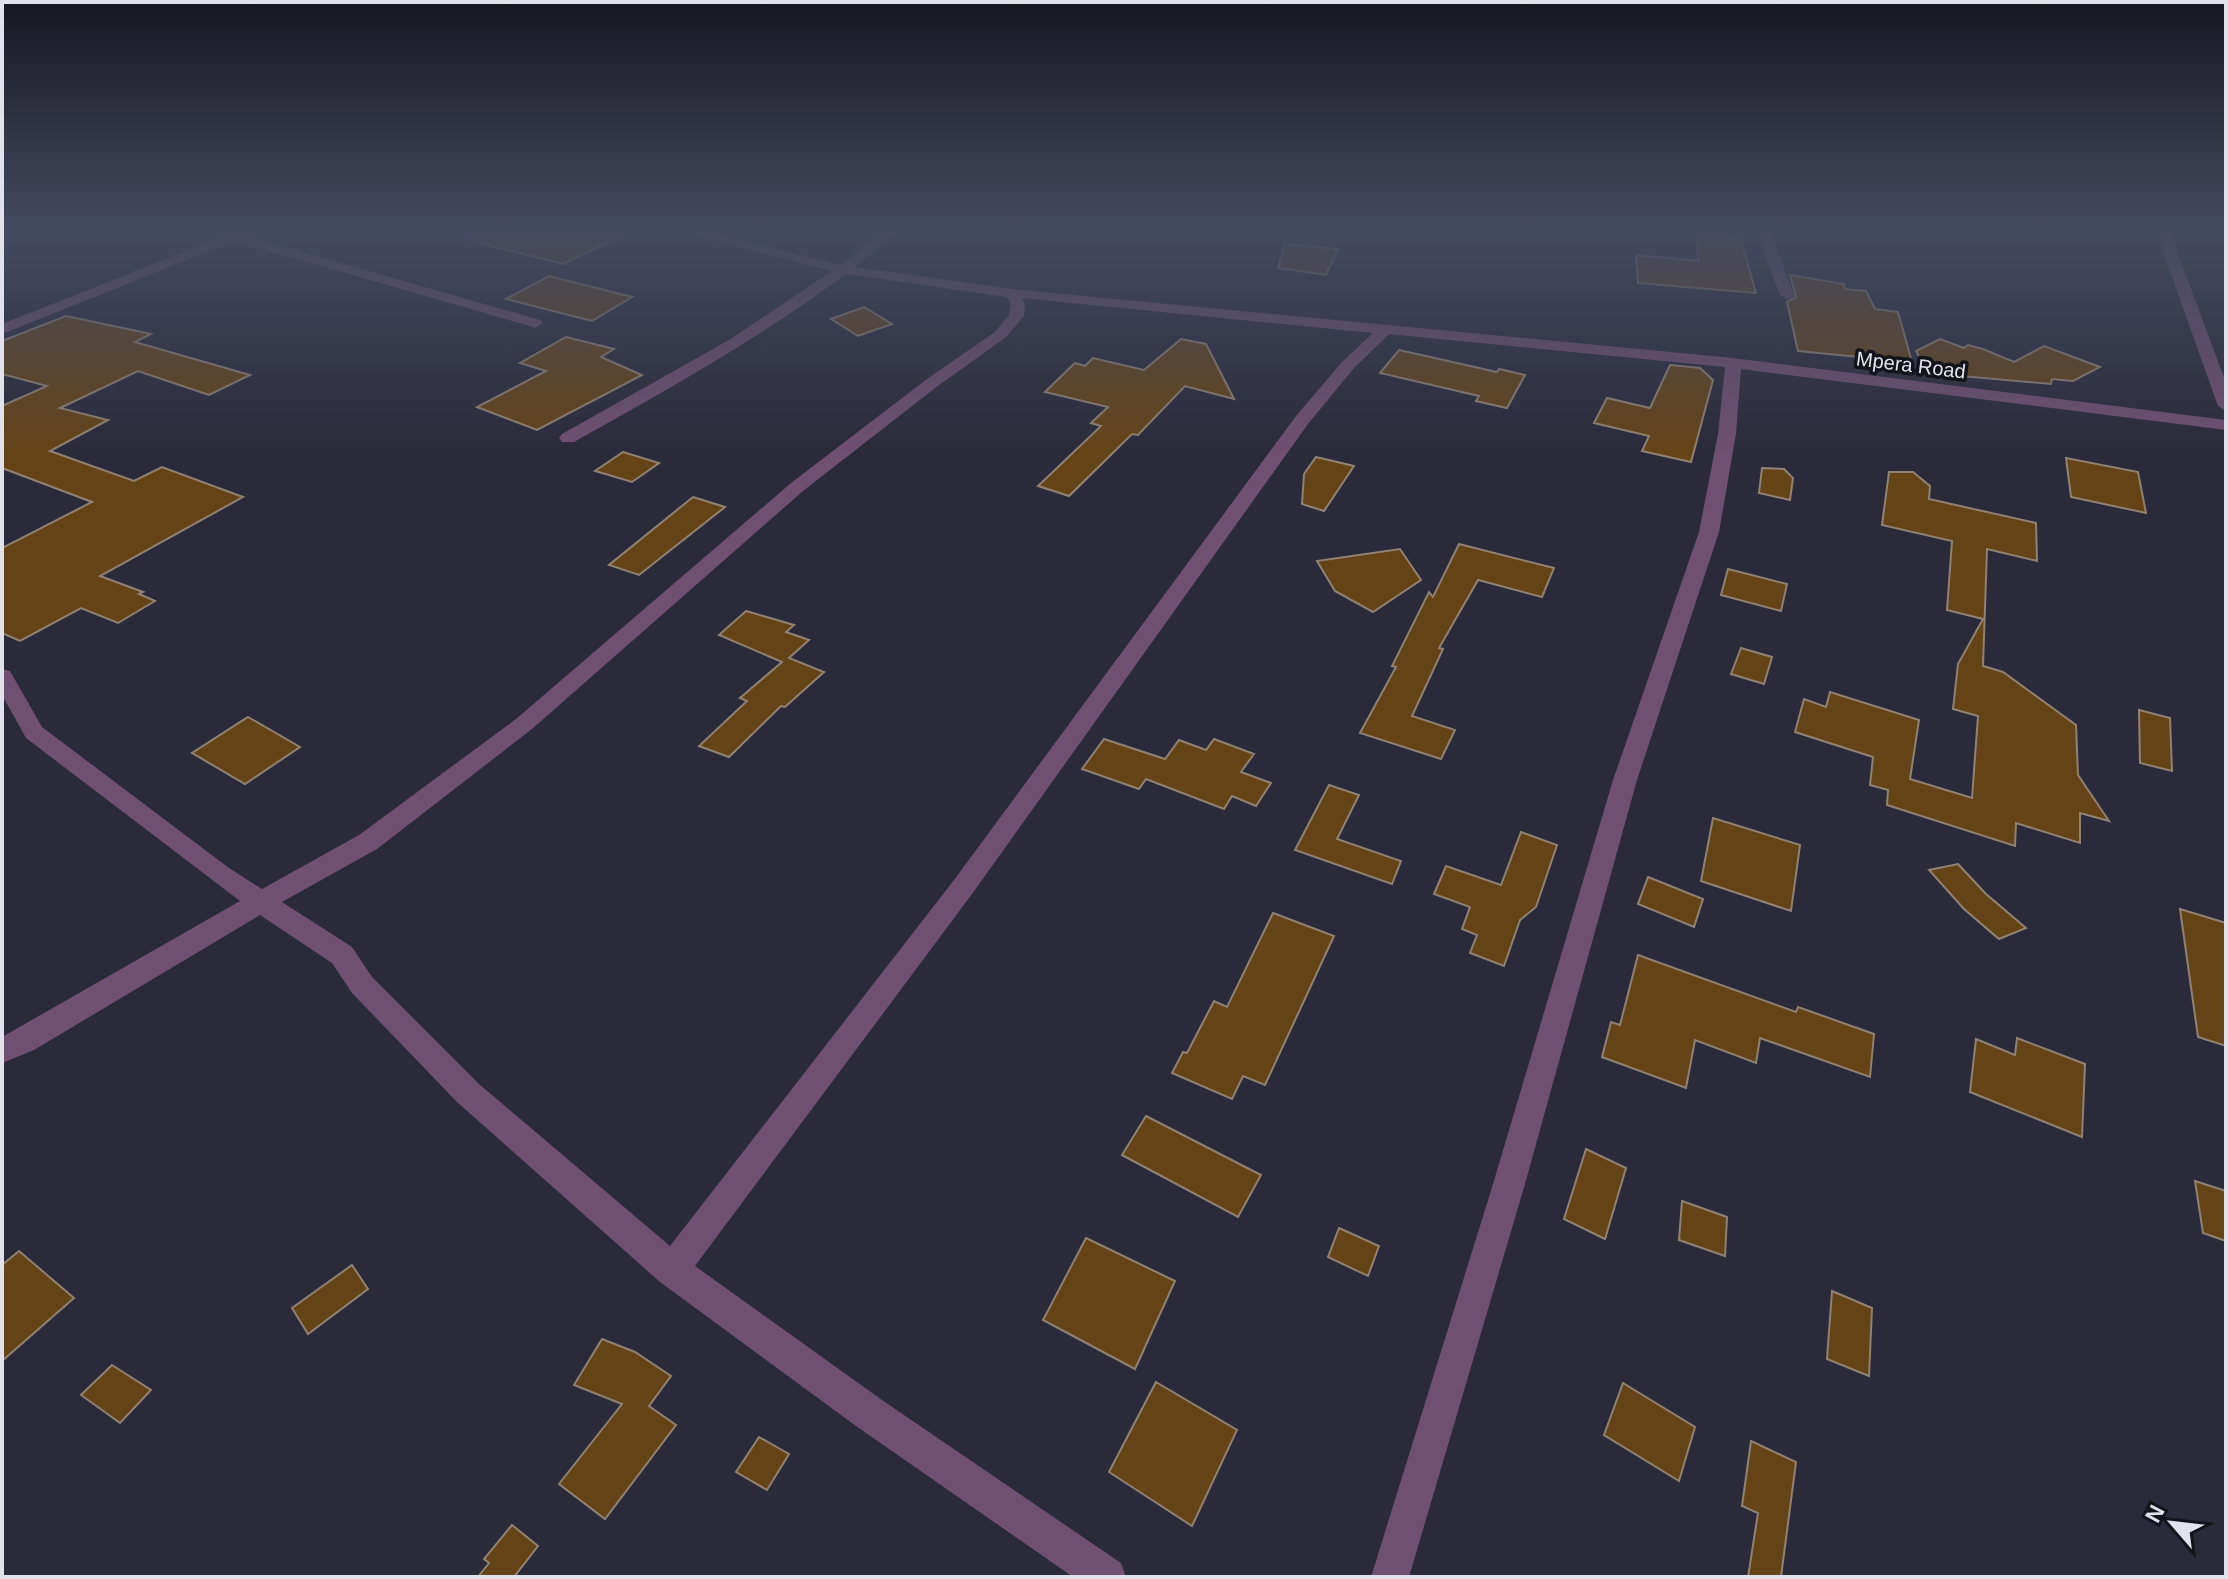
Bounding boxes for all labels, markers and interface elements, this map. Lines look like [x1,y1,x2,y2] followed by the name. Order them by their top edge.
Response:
[1855,347,1967,383] street label: Mpera Road
[2132,1483,2212,1563] north arrow
[2140,1501,2170,1527] text: N

